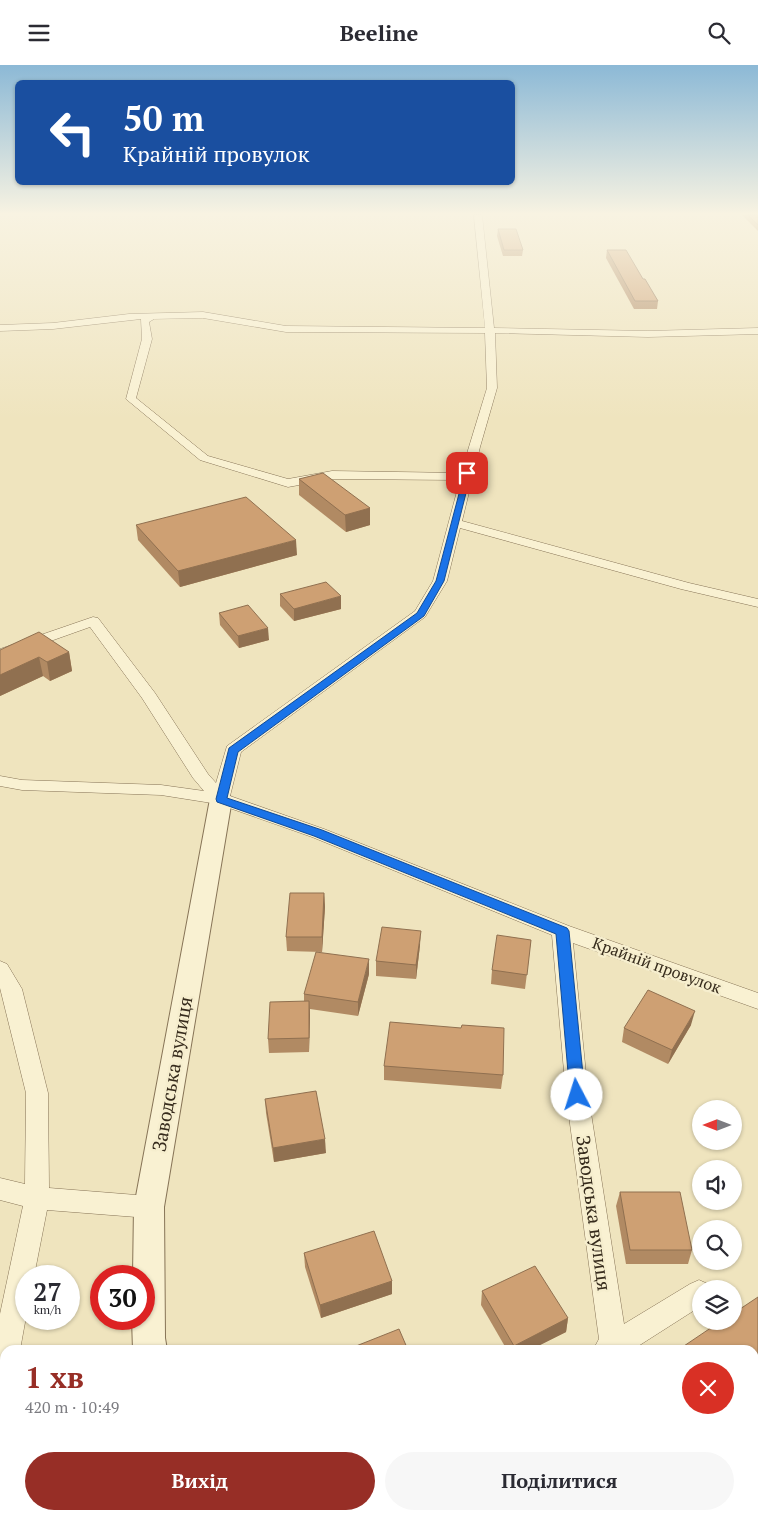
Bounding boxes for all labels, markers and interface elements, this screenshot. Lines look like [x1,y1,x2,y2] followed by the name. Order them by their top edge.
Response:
[340,18,418,47] text: Beeline
[25,19,53,47] icon: menu
[705,19,733,47] icon: search
[123,95,204,141] text: 50 m
[40,100,105,165] icon: left
[123,139,309,168] text: Крайній провулок
[446,452,488,494] pin
[453,459,481,487] icon: arrive
[590,931,725,999] street label: Крайній провулок
[146,994,197,1153] street label: Заводська вулиця
[550,1068,602,1120] position arrow
[692,1100,742,1150] north arrow
[692,1100,742,1330] map controls
[571,1133,618,1292] street label: Заводська вулиця
[692,1160,742,1210] button: sound
[692,1220,742,1270] button: search
[90,1265,155,1330] speed limit sign: 30
[33,1275,62,1308] text: 27
[692,1280,742,1330] button: layers
[34,1302,61,1317] text: km/h
[25,1357,84,1397] text: 1 хв
[682,1362,734,1414] button: close
[25,1396,119,1418] text: 420 m · 10:49
[25,1452,375,1510] button: Вихід
[385,1452,734,1510] button: Поділитися

